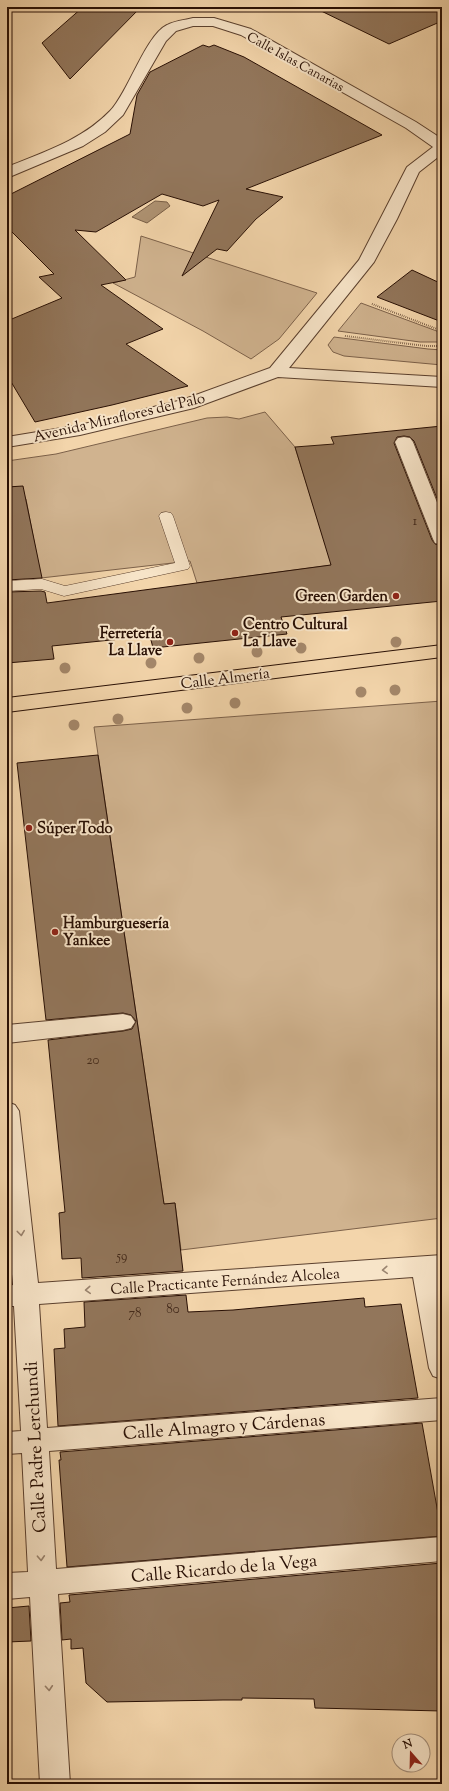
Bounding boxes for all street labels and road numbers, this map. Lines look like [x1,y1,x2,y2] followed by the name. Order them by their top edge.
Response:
[243,29,347,97] street label: Calle Islas Canarias
[31,388,207,448] street label: Avenida Miraflores del Palo
[179,664,271,695] street label: Calle Almería
[110,1264,341,1301] street label: Calle Practicante Fernández Alcolea
[20,1360,54,1534] street label: Calle Padre Lerchundi
[122,1408,326,1448] street label: Calle Almagro y Cárdenas
[130,1549,318,1591] street label: Calle Ricardo de la Vega

